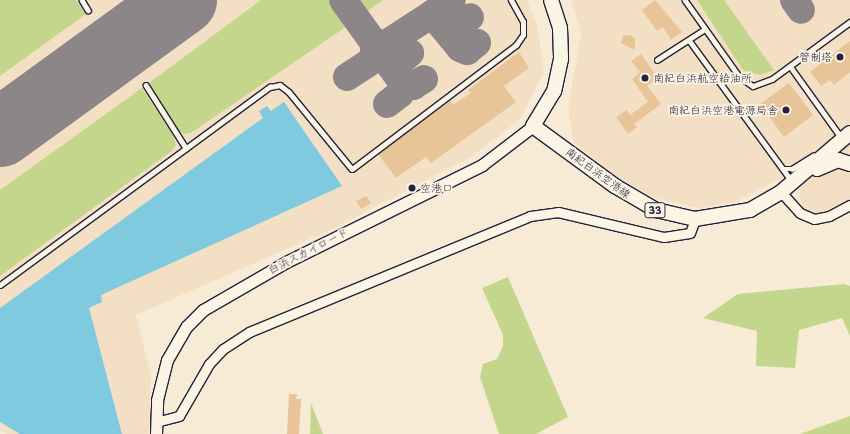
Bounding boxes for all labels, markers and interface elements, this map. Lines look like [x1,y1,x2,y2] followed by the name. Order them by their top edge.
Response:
[799,50,832,64] place label: 管制塔
[835,52,845,62] marker: 管制塔
[653,71,752,85] place label: 南紀白浜航空給油所
[640,73,650,83] marker: 南紀白浜航空給油所
[668,103,778,117] place label: 南紀白浜空港電源局舎
[781,105,791,115] marker: 南紀白浜空港電源局舎
[563,145,633,201] street label: 南紀白浜空港線
[420,181,453,195] place label: 空港口
[407,183,417,193] marker: 空港口
[644,202,666,218] road number: 33
[266,225,350,277] street label: 白浜スカイロード

